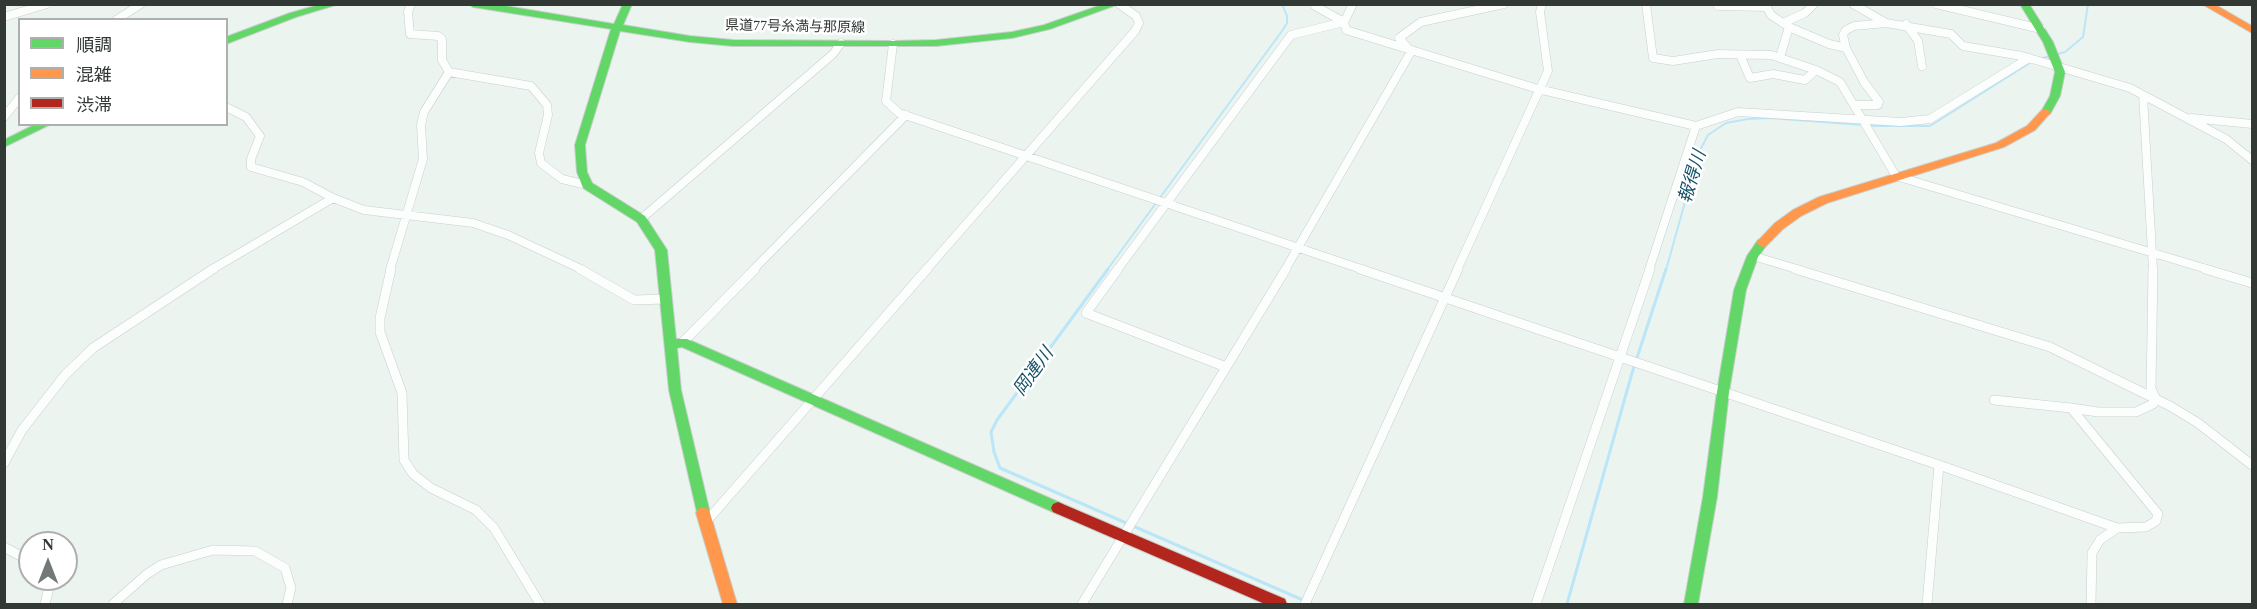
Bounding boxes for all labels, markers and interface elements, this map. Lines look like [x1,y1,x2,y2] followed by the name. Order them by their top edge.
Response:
[725,17,865,37] street label: 県道77号糸満与那原線
[18,18,228,126] legend
[76,35,112,55] text: 順調
[76,65,112,85] text: 混雑
[76,95,112,115] text: 渋滞
[1675,148,1711,206] water label: 報得川
[1009,344,1059,400] water label: 岡連川
[18,531,78,591] north arrow
[42,536,54,553] text: N

